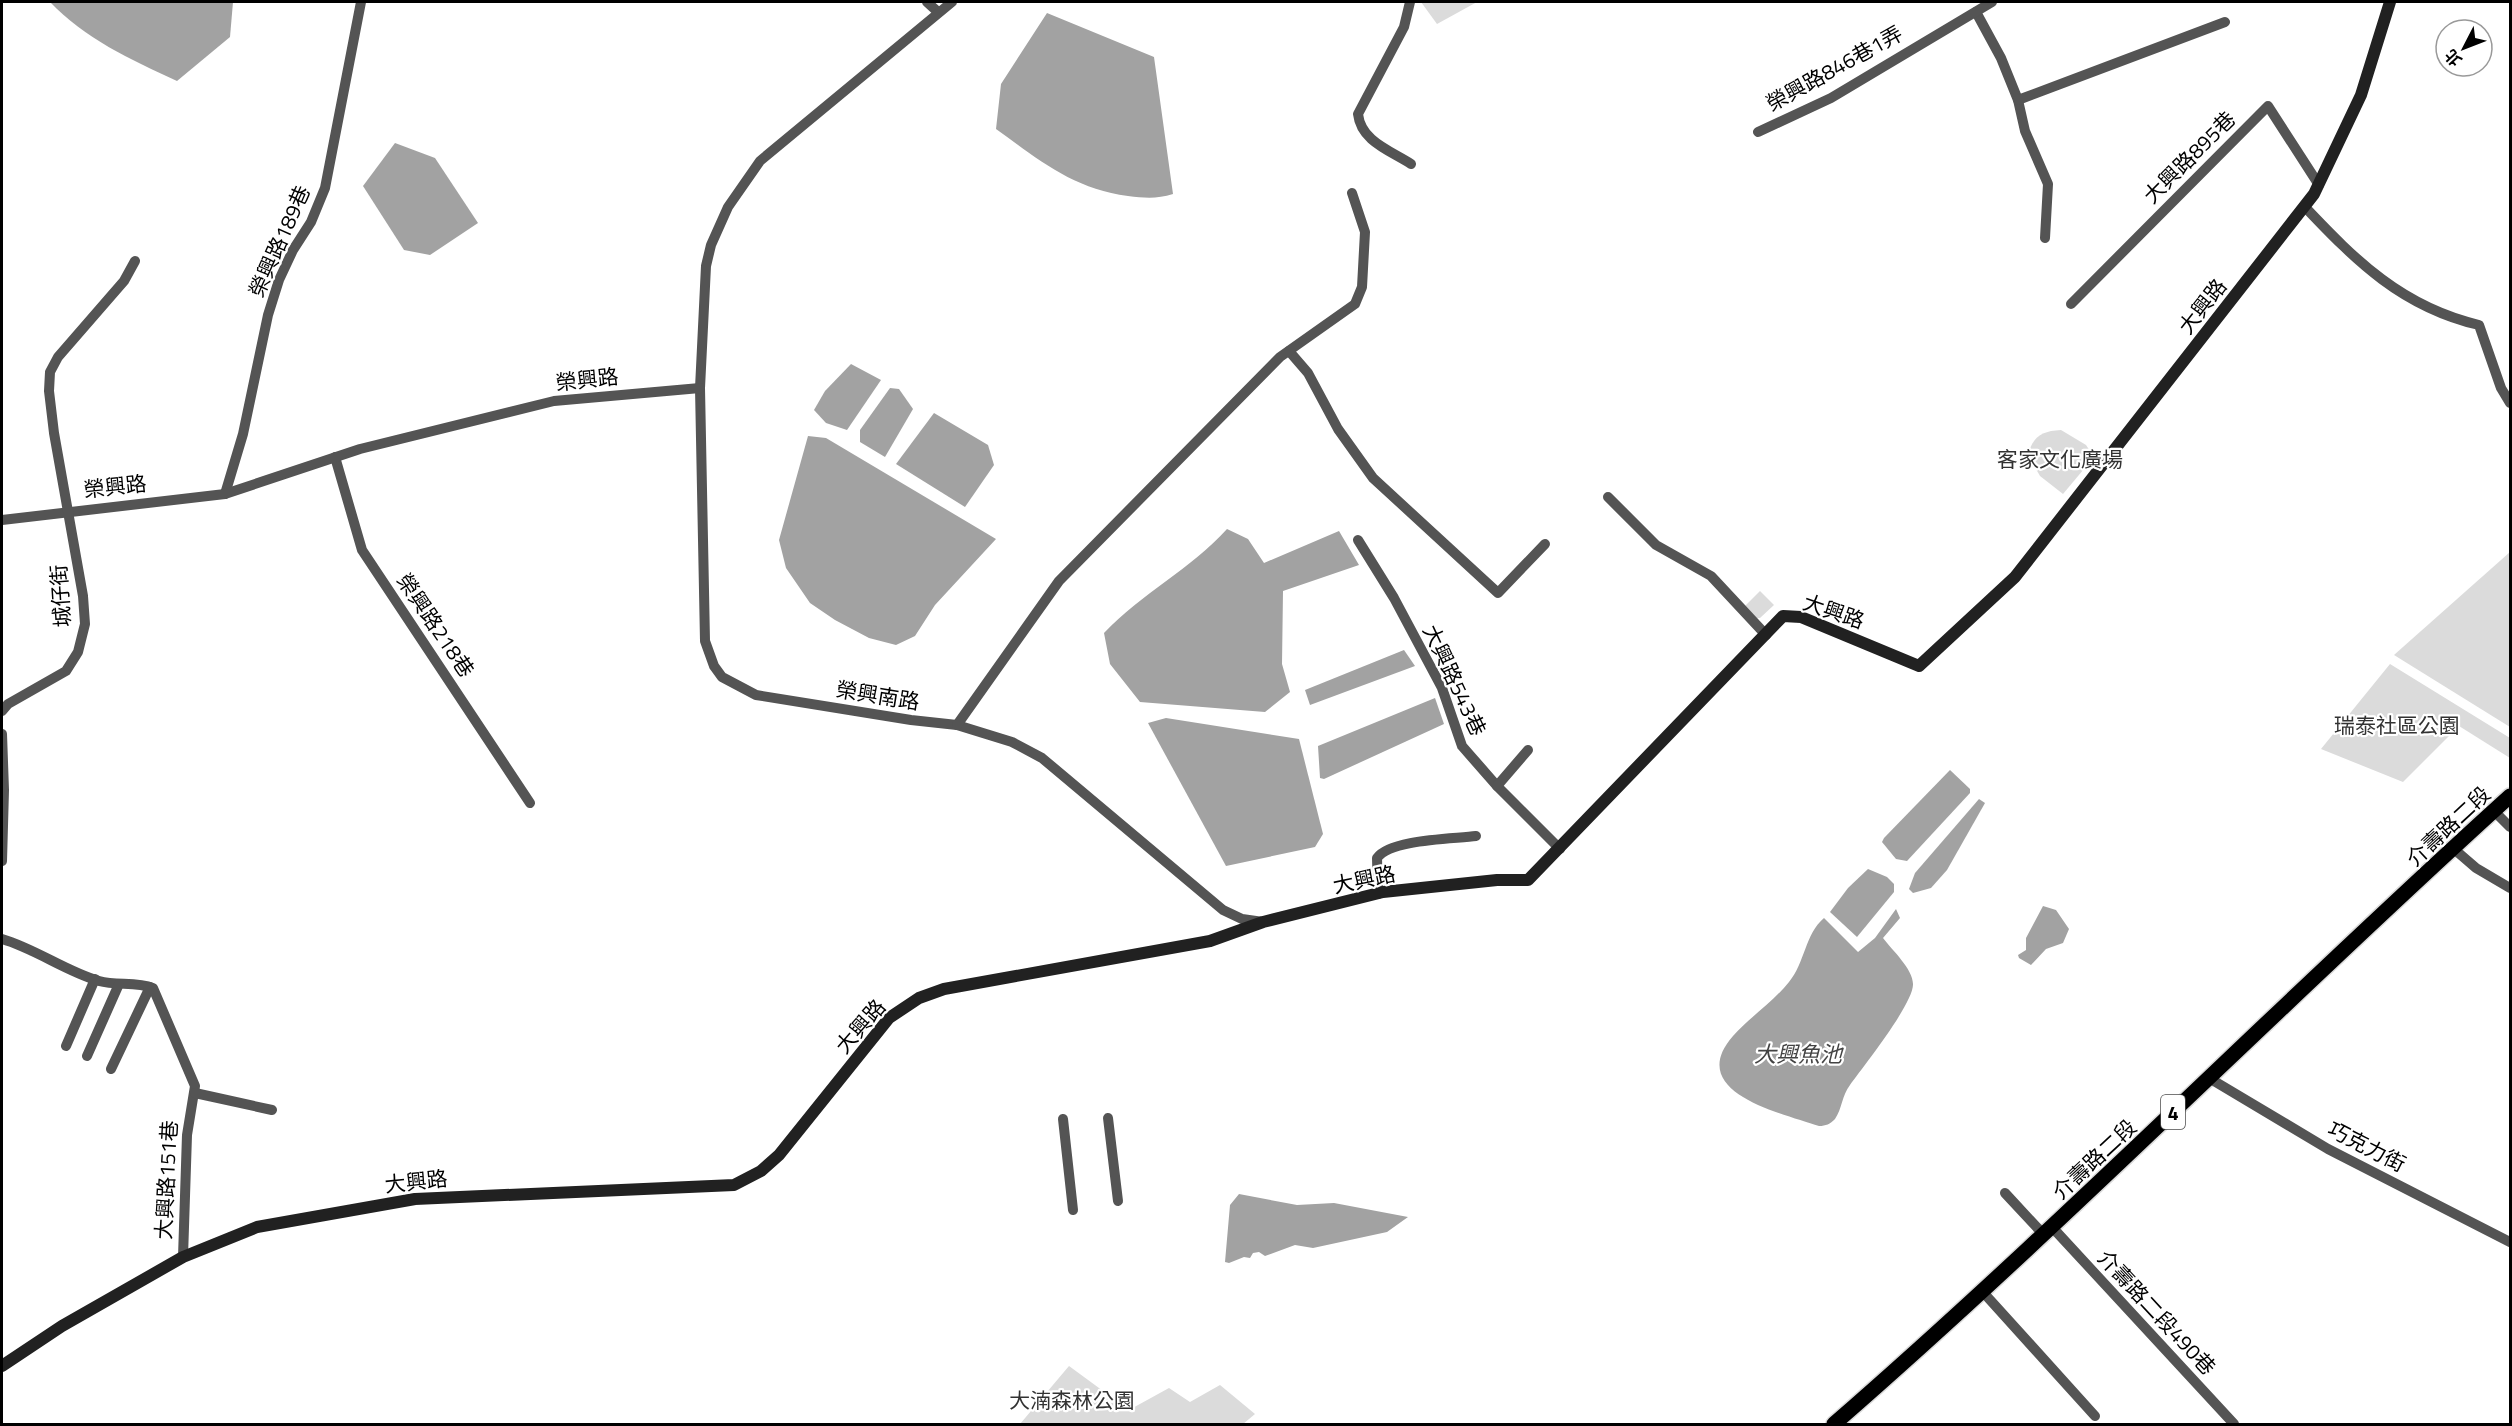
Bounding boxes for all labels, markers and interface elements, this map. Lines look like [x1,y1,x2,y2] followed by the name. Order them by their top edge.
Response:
[1760,17,1908,119] street label: 榮興路846巷1弄
[2434,18,2494,78] north arrow
[2439,44,2467,72] text: 北
[2136,104,2242,210] street label: 大興路895巷
[240,180,318,302] street label: 榮興路189巷
[2170,271,2234,341] street label: 大興路
[554,360,620,398] street label: 榮興路
[1997,443,2123,475] park label: 客家文化廣場
[82,467,148,505] street label: 榮興路
[42,563,78,629] street label: 城仔街
[389,567,483,683] street label: 榮興路218巷
[1799,586,1869,636] street label: 大興路
[1415,619,1495,741] street label: 大興路543巷
[834,673,922,717] street label: 榮興南路
[2334,709,2460,741] park label: 瑞泰社區公園
[2399,778,2497,874] street label: 介壽路二段
[1330,857,1398,901] street label: 大興路
[827,992,893,1060] street label: 大興路
[1754,1037,1844,1071] water label: 大興魚池
[2161,1095,2185,1129] road number: 4
[2045,1111,2143,1207] street label: 介壽路二段
[2322,1113,2412,1179] street label: 巧克力街
[147,1120,185,1240] street label: 大興路151巷
[383,1162,449,1200] street label: 大興路
[2090,1242,2224,1382] street label: 介壽路二段490巷
[1009,1384,1135,1416] park label: 大湳森林公園

